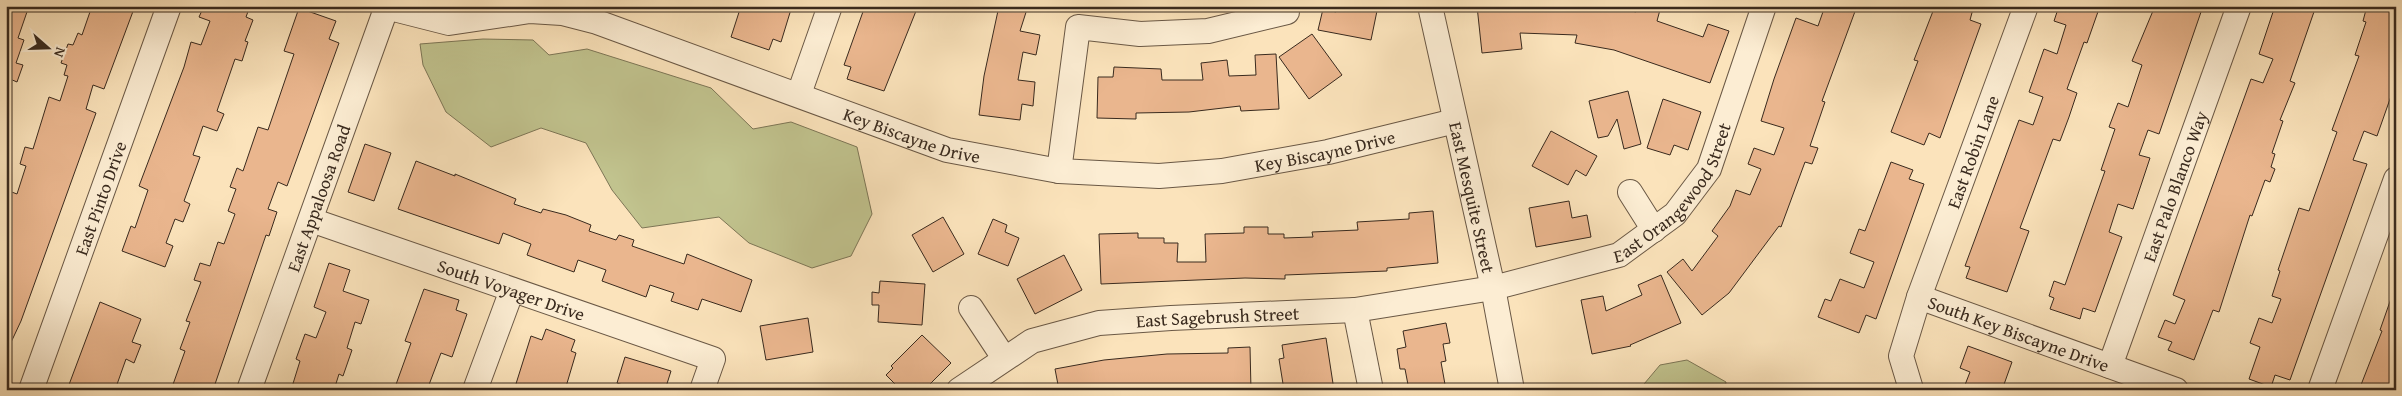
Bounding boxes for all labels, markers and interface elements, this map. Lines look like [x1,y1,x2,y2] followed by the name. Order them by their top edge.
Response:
[22,22,72,72] north arrow
[49,45,71,61] text: N
[1939,91,2006,212] street label: East Robin Lane
[840,100,982,169] street label: Key Biscayne Drive
[2135,107,2214,265] street label: East Palo Blanco Way
[1610,118,1737,269] street label: East Orangewood Street
[1443,119,1503,276] street label: East Mesquite Street
[279,120,357,275] street label: East Appaloosa Road
[1252,123,1398,178] street label: Key Biscayne Drive
[67,137,133,259] street label: East Pinto Drive
[434,251,589,327] street label: South Voyager Drive
[1924,288,2113,378] street label: South Key Biscayne Drive
[1135,299,1300,334] street label: East Sagebrush Street

